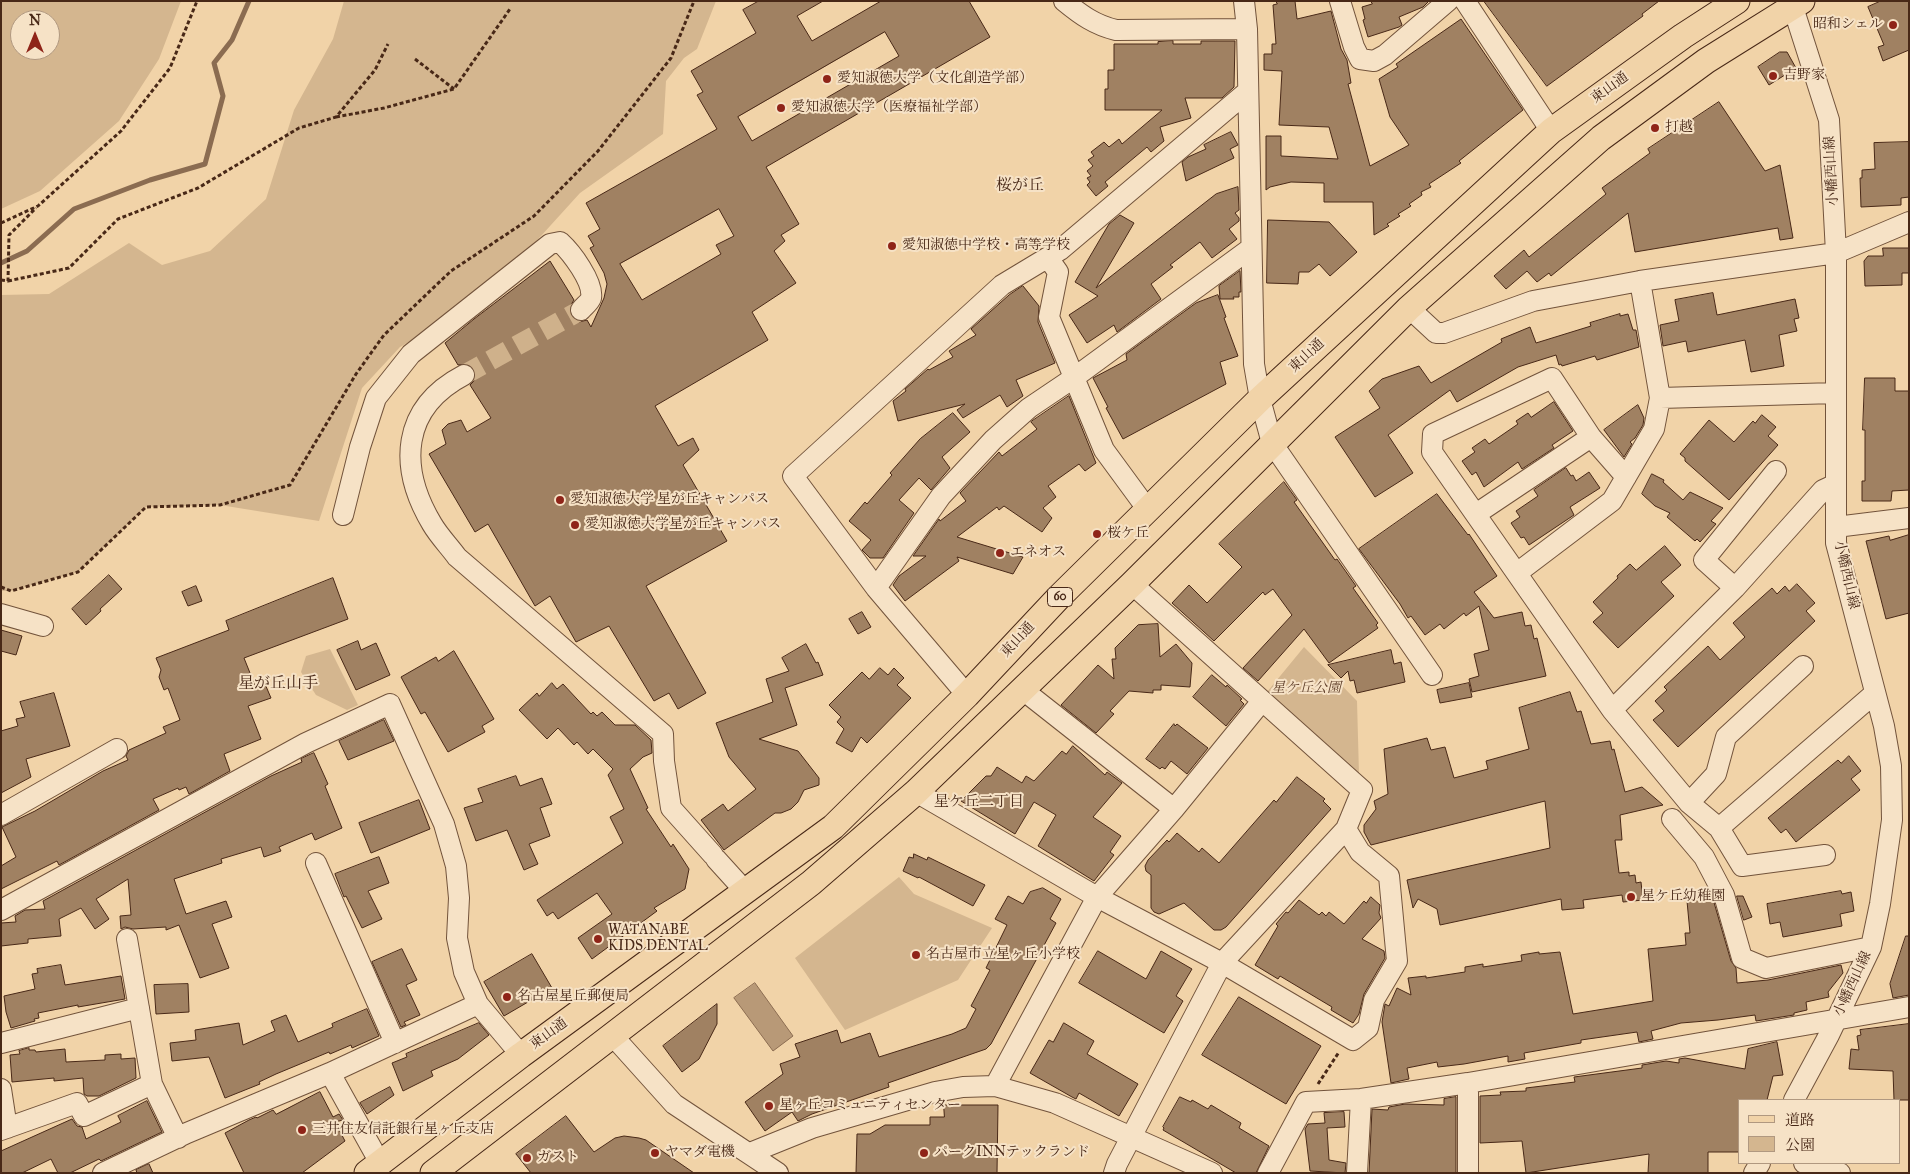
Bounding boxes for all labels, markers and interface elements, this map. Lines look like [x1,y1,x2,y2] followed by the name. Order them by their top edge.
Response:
[10,10,60,60] north arrow
[29,12,41,29] text: N
[1813,17,1883,33] place label: 昭和シェル
[1887,19,1899,31] marker: 昭和シェル
[1783,68,1825,84] place label: 吉野家
[1588,69,1632,107] street label: 東山通
[1767,70,1779,82] marker: 吉野家
[837,71,1033,87] place label: 愛知淑徳大学（文化創造学部）
[821,73,833,85] marker: 愛知淑徳大学（文化創造学部）
[791,100,987,116] place label: 愛知淑徳大学（医療福祉学部）
[775,102,787,114] marker: 愛知淑徳大学（医療福祉学部）
[1665,120,1693,136] place label: 打越
[1649,122,1661,134] marker: 打越
[1822,136,1842,206] street label: 小幡西山線
[996,176,1044,196] district label: 桜が丘
[902,238,1070,254] place label: 愛知淑徳中学校・高等学校
[886,240,898,252] marker: 愛知淑徳中学校・高等学校
[1286,336,1328,376] street label: 東山通
[570,492,769,508] place label: 愛知淑徳大学 星が丘キャンパス
[554,494,566,506] marker: 愛知淑徳大学 星が丘キャンパス
[585,517,781,533] place label: 愛知淑徳大学星が丘キャンパス
[569,519,581,531] marker: 愛知淑徳大学星が丘キャンパス
[1107,526,1149,542] place label: 桜ケ丘
[1091,528,1103,540] marker: 桜ケ丘
[1830,539,1862,611] street label: 小幡西山線
[1010,545,1066,561] place label: エネオス
[994,547,1006,559] marker: エネオス
[1048,588,1072,606] road number: 60
[998,619,1038,661] street label: 東山通
[238,674,318,694] district label: 星が丘山手
[1271,681,1341,697] park label: 星ケ丘公園
[934,793,1024,811] district label: 星ケ丘二丁目
[1641,889,1725,905] place label: 星ケ丘幼稚園
[1625,891,1637,903] marker: 星ケ丘幼稚園
[608,923,708,956] place label: WATANABE KIDS DENTAL
[592,933,604,945] marker: WATANABE KIDS DENTAL
[926,947,1080,963] place label: 名古屋市立星ヶ丘小学校
[910,949,922,961] marker: 名古屋市立星ヶ丘小学校
[1831,949,1875,1019] street label: 小幡西山線
[517,989,629,1005] place label: 名古屋星丘郵便局
[501,991,513,1003] marker: 名古屋星丘郵便局
[527,1015,571,1053] street label: 東山通
[779,1098,961,1114] place label: 星ヶ丘コミュニティセンター
[1738,1099,1900,1164] legend
[763,1100,775,1112] marker: 星ヶ丘コミュニティセンター
[1785,1111,1815,1129] text: 道路
[312,1122,494,1138] place label: 三井住友信託銀行星ヶ丘支店
[296,1124,308,1136] marker: 三井住友信託銀行星ヶ丘支店
[1785,1136,1815,1154] text: 公園
[665,1145,735,1161] place label: ヤマダ電機
[934,1145,1090,1161] place label: パークINNテックランド
[649,1147,661,1159] marker: ヤマダ電機
[918,1147,930,1159] marker: パークINNテックランド
[537,1150,579,1166] place label: ガスト
[521,1152,533,1164] marker: ガスト

